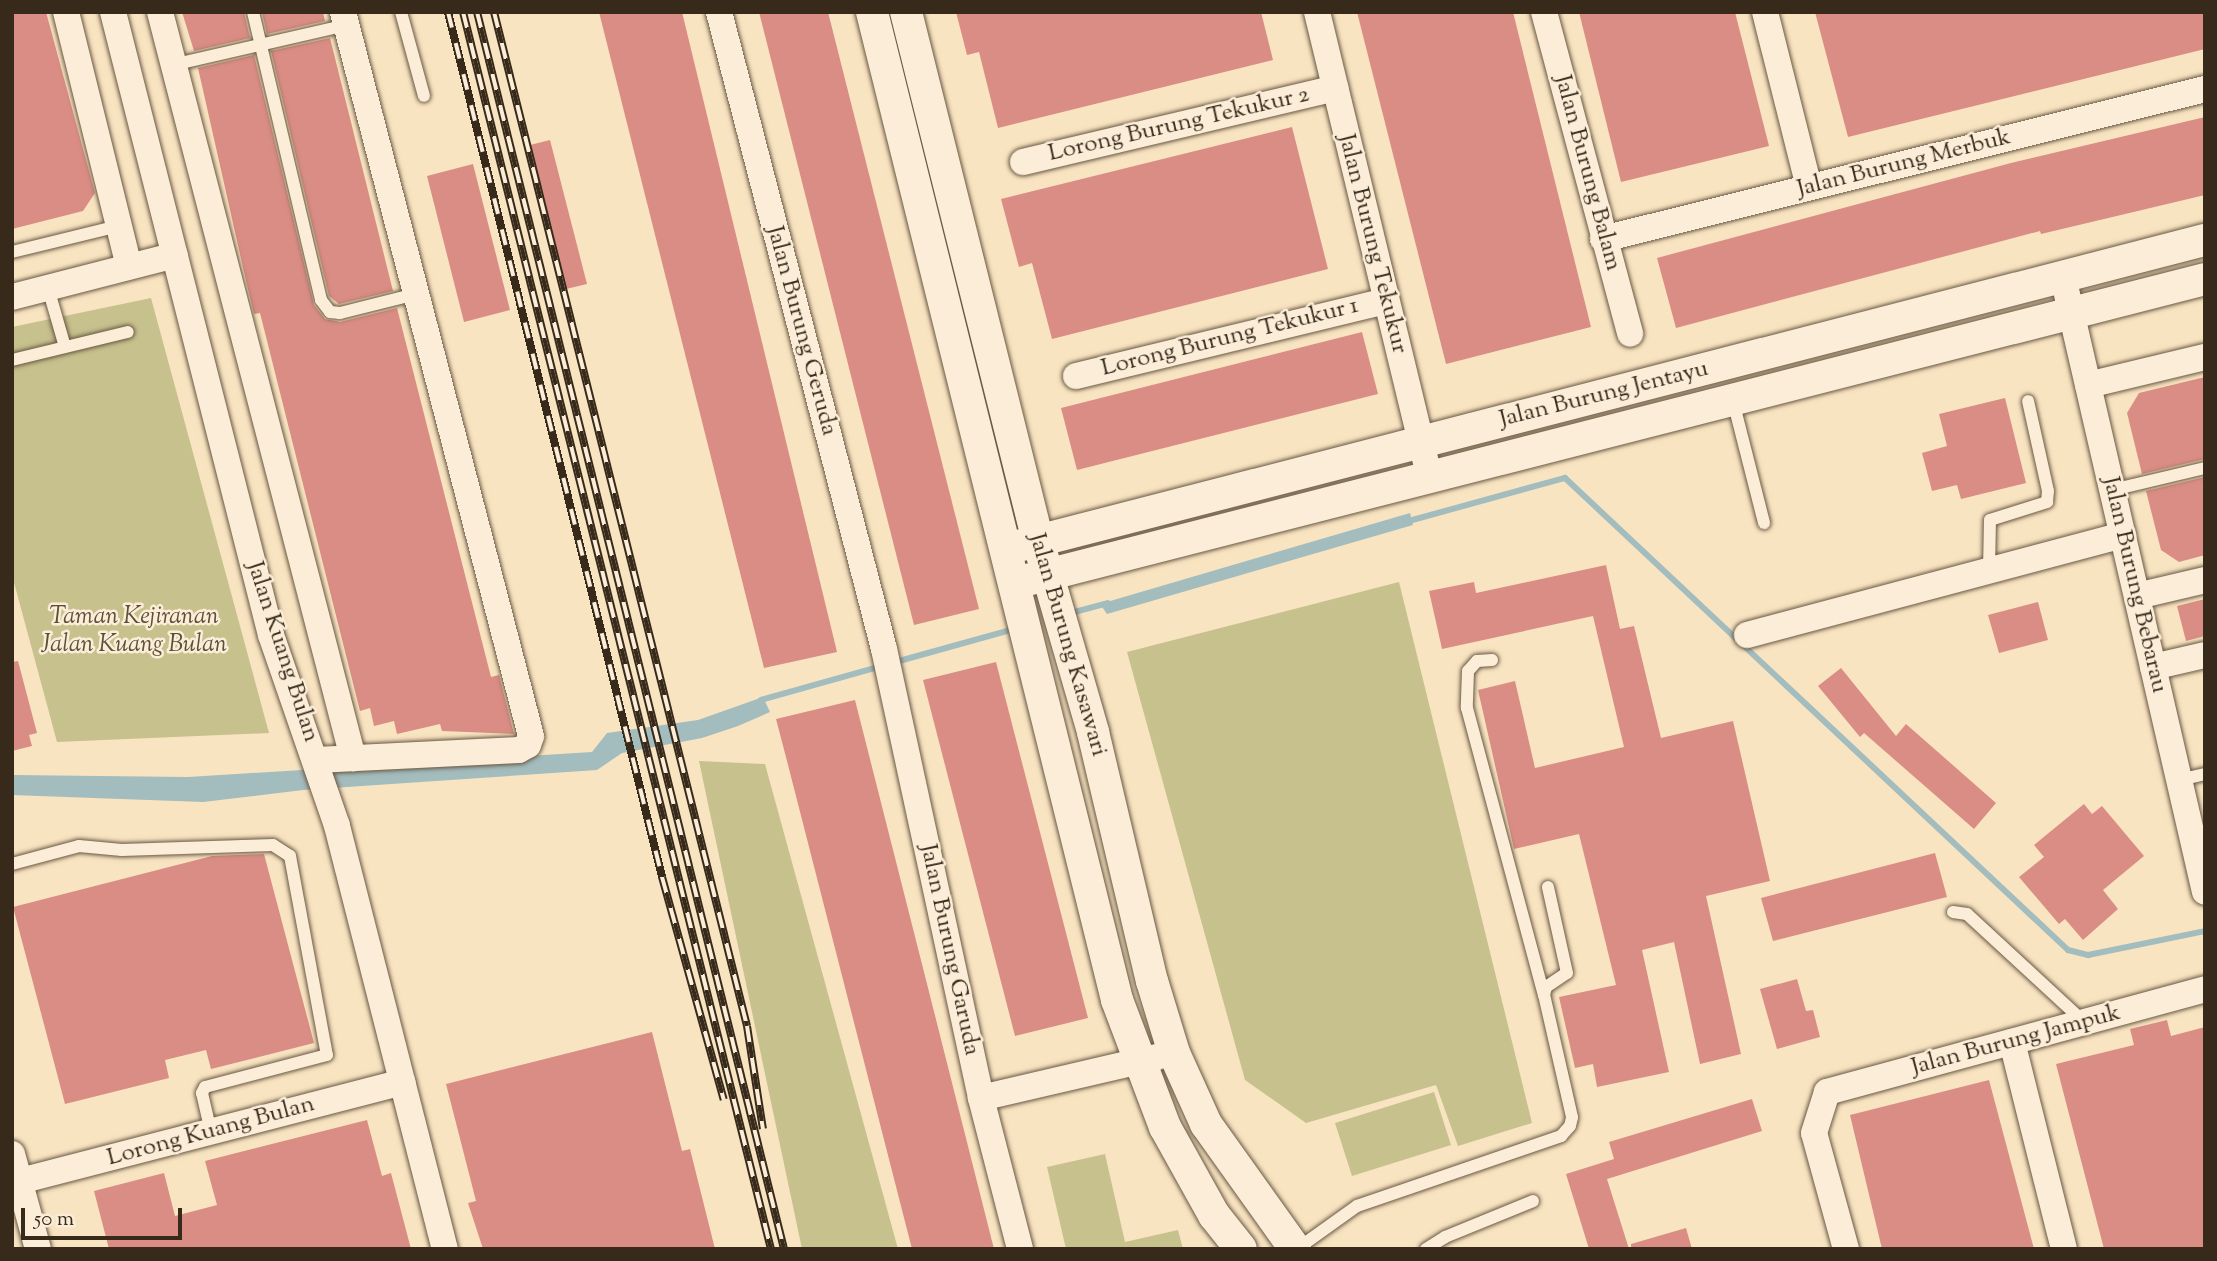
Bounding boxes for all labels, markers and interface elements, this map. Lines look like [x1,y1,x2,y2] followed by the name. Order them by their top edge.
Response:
[1547,72,1627,274] street label: Jalan Burung Balam
[1046,81,1312,169] street label: Lorong Burung Tekukur 2
[1794,124,2014,204] street label: Jalan Burung Merbuk
[1331,131,1413,357] street label: Jalan Burung Tekukur
[759,223,843,439] street label: Jalan Burung Geruda
[1098,292,1362,384] street label: Lorong Burung Tekukur 1
[1496,355,1712,435] street label: Jalan Burung Jentayu
[2095,474,2173,696] street label: Jalan Burung Bebarau
[1021,530,1113,760] street label: Jalan Burung Kasawari
[239,558,325,746] street label: Jalan Kuang Bulan
[41,604,227,660] park label: Taman Kejiranan Jalan Kuang Bulan
[913,842,985,1058] street label: Jalan Burung Garuda
[1908,999,2124,1083] street label: Jalan Burung Jampuk
[104,1090,318,1174] street label: Lorong Kuang Bulan
[24,1194,186,1238] scale bar
[34,1205,74,1235] text: 50 m

